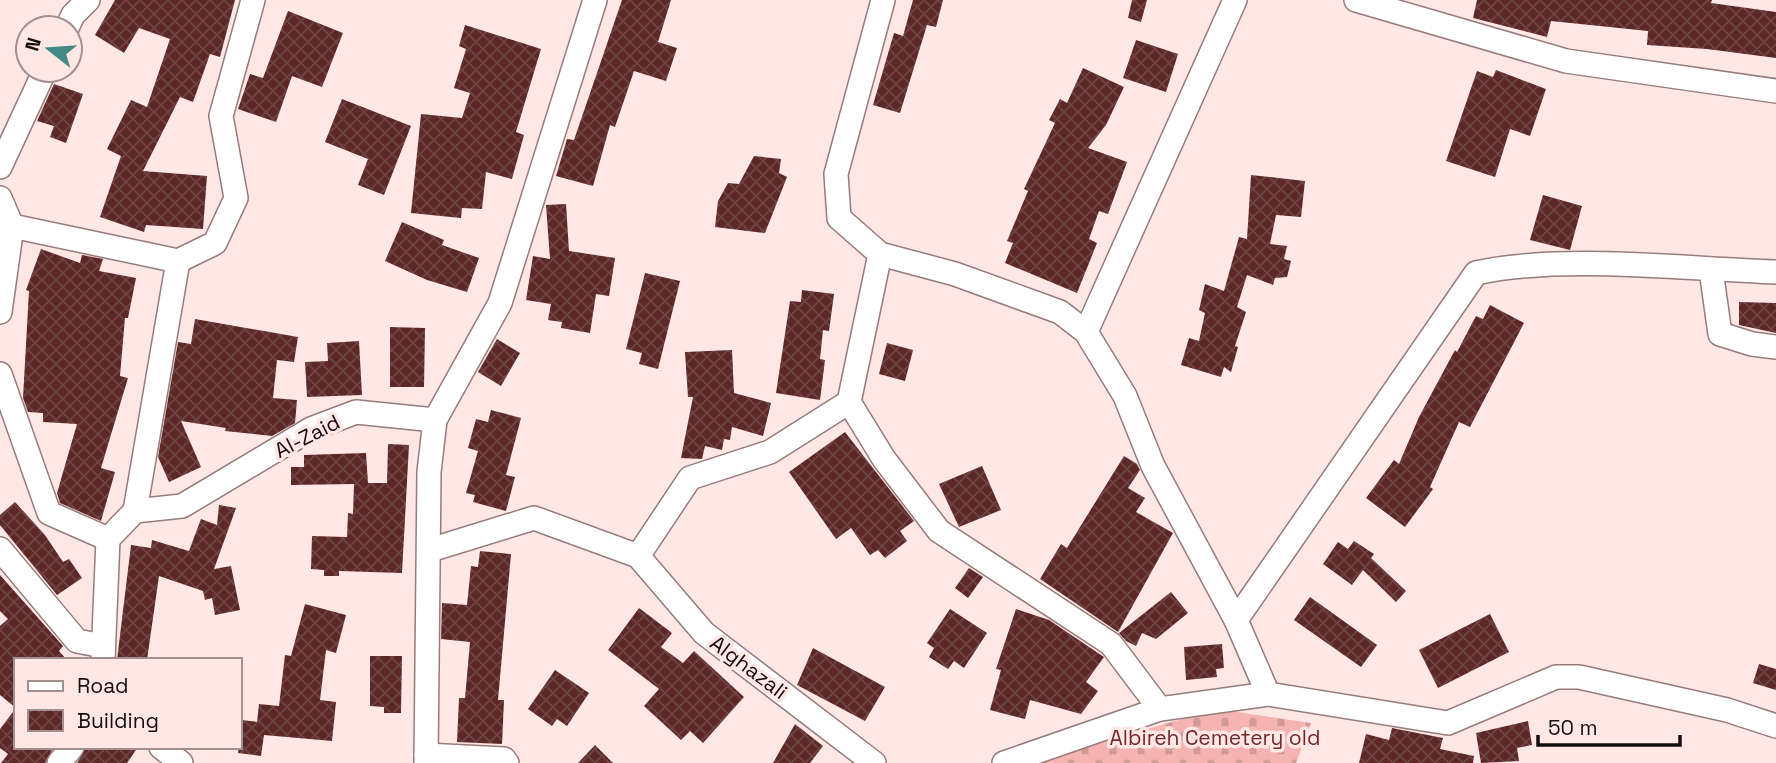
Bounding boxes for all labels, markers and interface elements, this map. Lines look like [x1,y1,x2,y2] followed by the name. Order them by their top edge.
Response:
[14,14,84,84] north arrow
[19,34,47,54] text: N
[270,408,344,464] street label: Al-Zaid
[705,629,793,705] street label: Alghazali
[14,658,242,749] legend
[77,672,129,699] text: Road
[1538,704,1680,748] scale bar
[77,707,159,734] text: Building
[1548,714,1598,741] text: 50 m
[1110,724,1320,751] park label: Albireh Cemetery old

